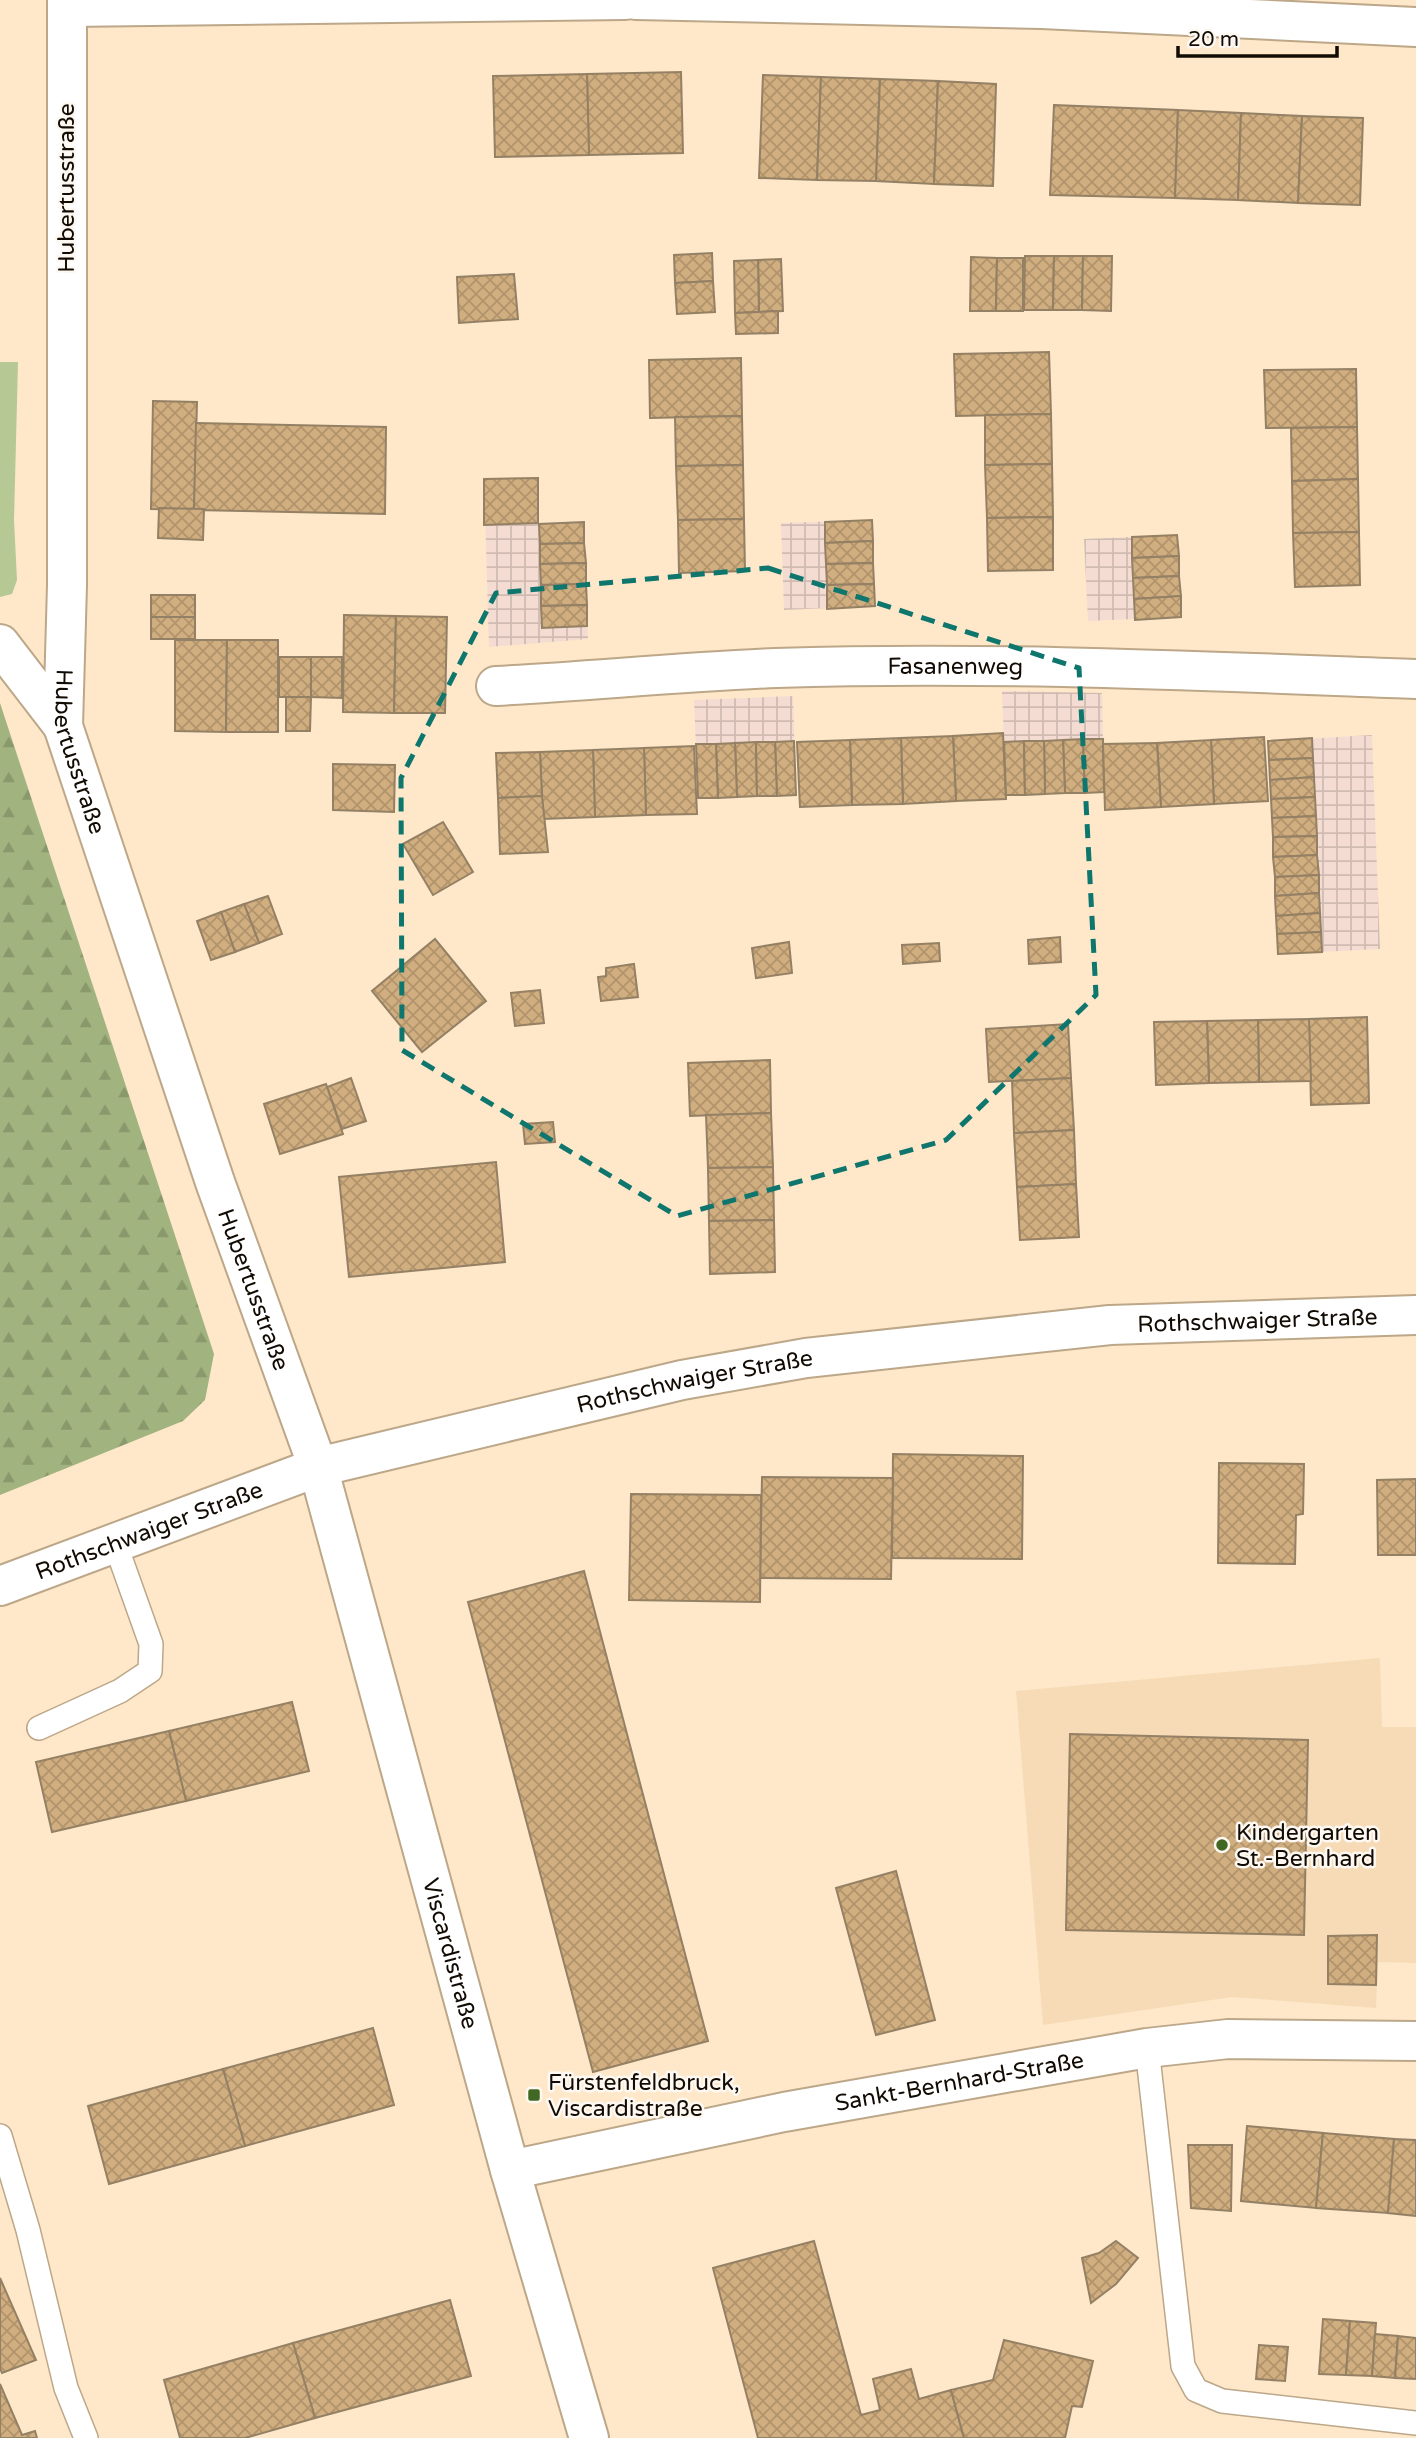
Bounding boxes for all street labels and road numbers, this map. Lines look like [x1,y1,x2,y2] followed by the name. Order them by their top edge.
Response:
[53,103,81,273] street label: Hubertusstraße
[887,653,1023,681] street label: Fasanenweg
[48,669,111,838] street label: Hubertusstraße
[211,1205,295,1374] street label: Hubertusstraße
[1137,1303,1378,1339] street label: Rothschwaiger Straße
[574,1344,814,1420] street label: Rothschwaiger Straße
[32,1476,267,1586] street label: Rothschwaiger Straße
[416,1875,484,2032] street label: Viscardistraße
[833,2046,1086,2118] street label: Sankt-Bernhard-Straße

